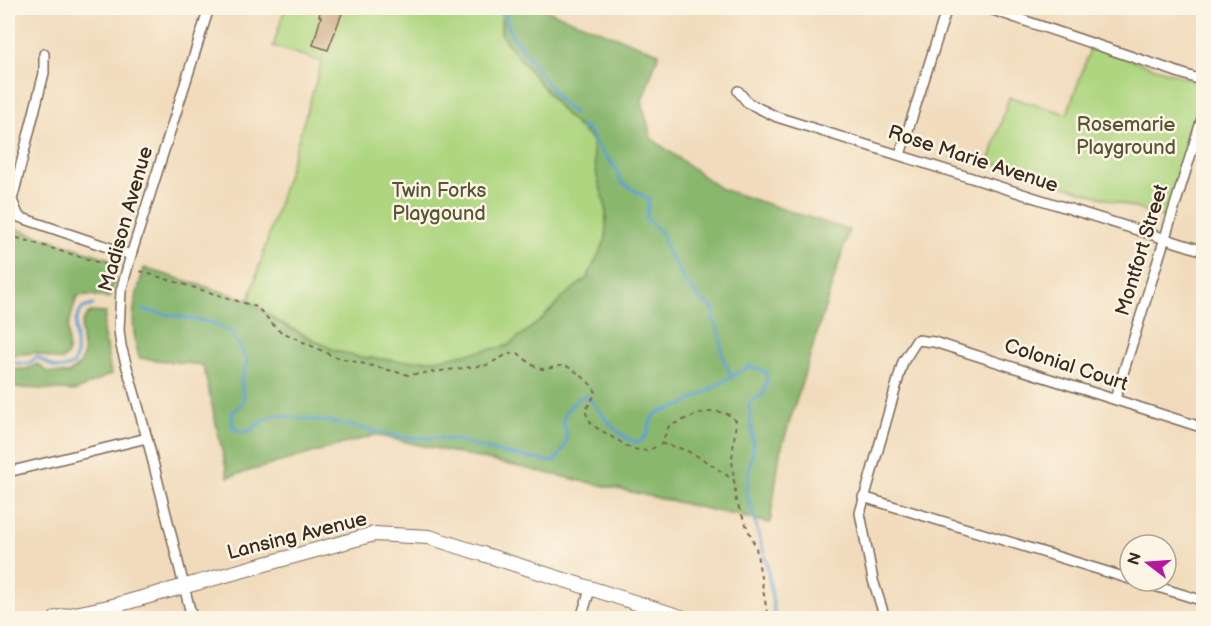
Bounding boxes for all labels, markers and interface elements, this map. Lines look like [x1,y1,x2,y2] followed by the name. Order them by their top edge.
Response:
[1076,113,1176,160] park label: Rosemarie Playground
[885,120,1061,198] street label: Rose Marie Avenue
[94,144,158,294] street label: Madison Avenue
[392,179,486,226] park label: Twin Forks Playgound
[1111,181,1173,319] street label: Montfort Street
[1001,334,1131,396] street label: Colonial Court
[225,507,370,565] street label: Lansing Avenue
[1118,533,1178,593] north arrow
[1124,551,1146,568] text: N

